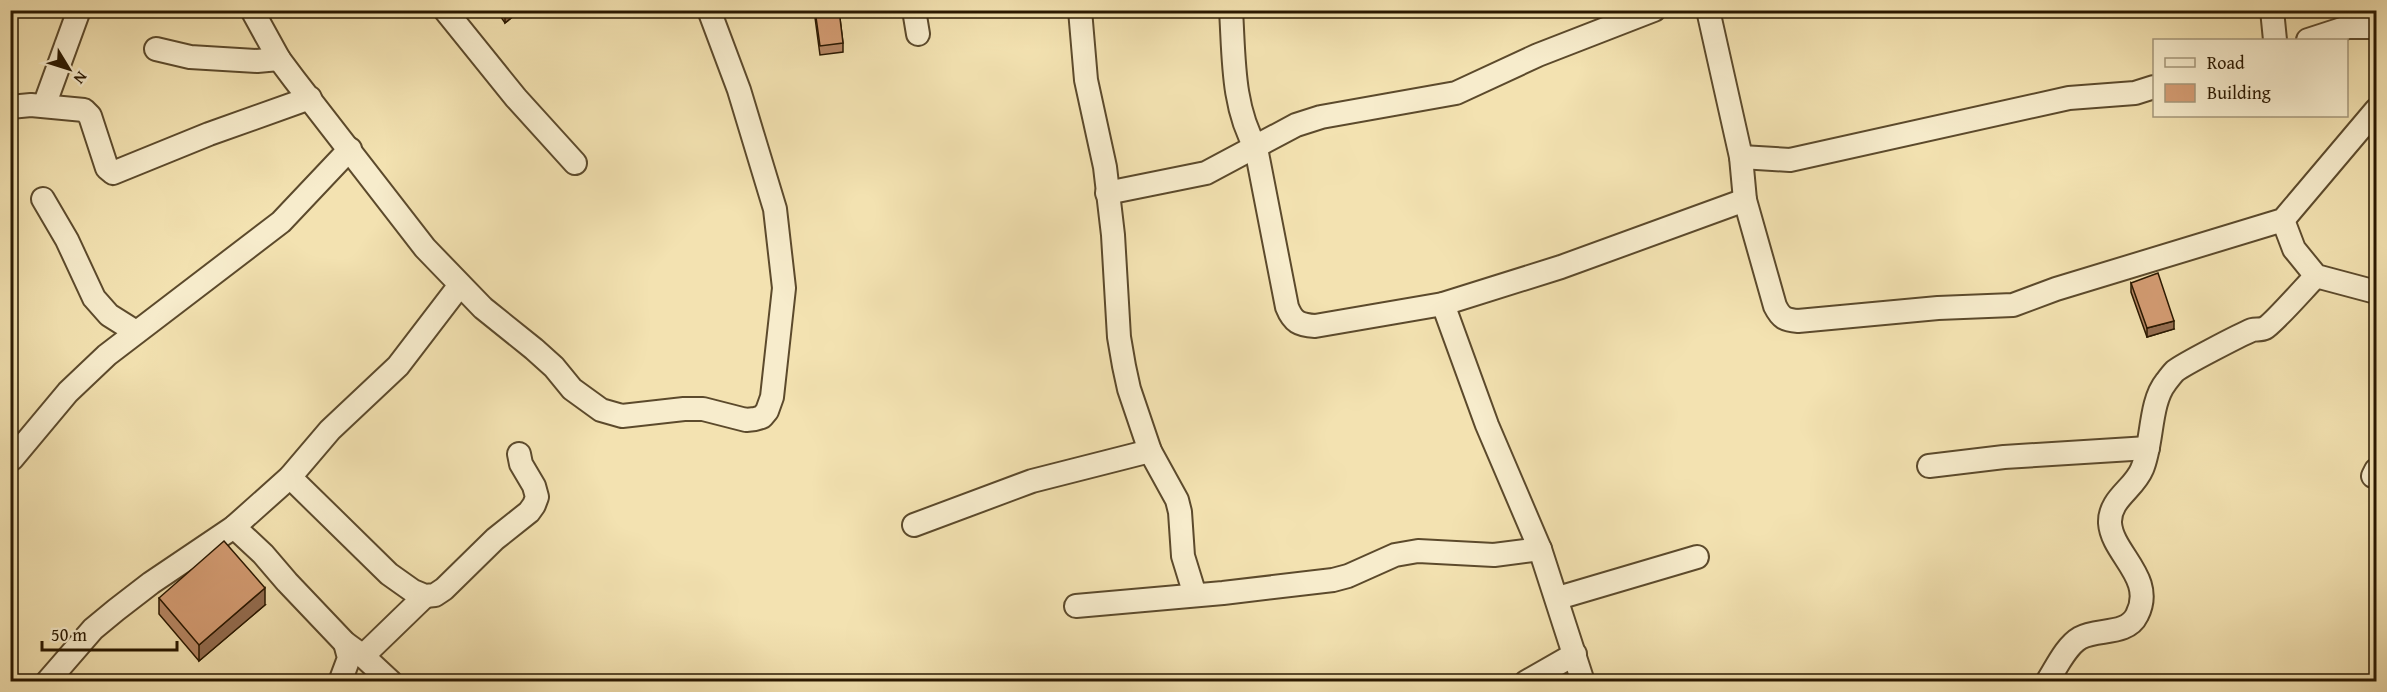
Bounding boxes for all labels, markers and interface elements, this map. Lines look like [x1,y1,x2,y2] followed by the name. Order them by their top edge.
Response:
[39,39,99,99] north arrow
[2153,39,2348,117] legend
[2207,49,2245,76] text: Road
[68,67,94,90] text: N
[2207,79,2271,106] text: Building
[42,614,177,652] scale bar
[51,621,87,648] text: 50 m

